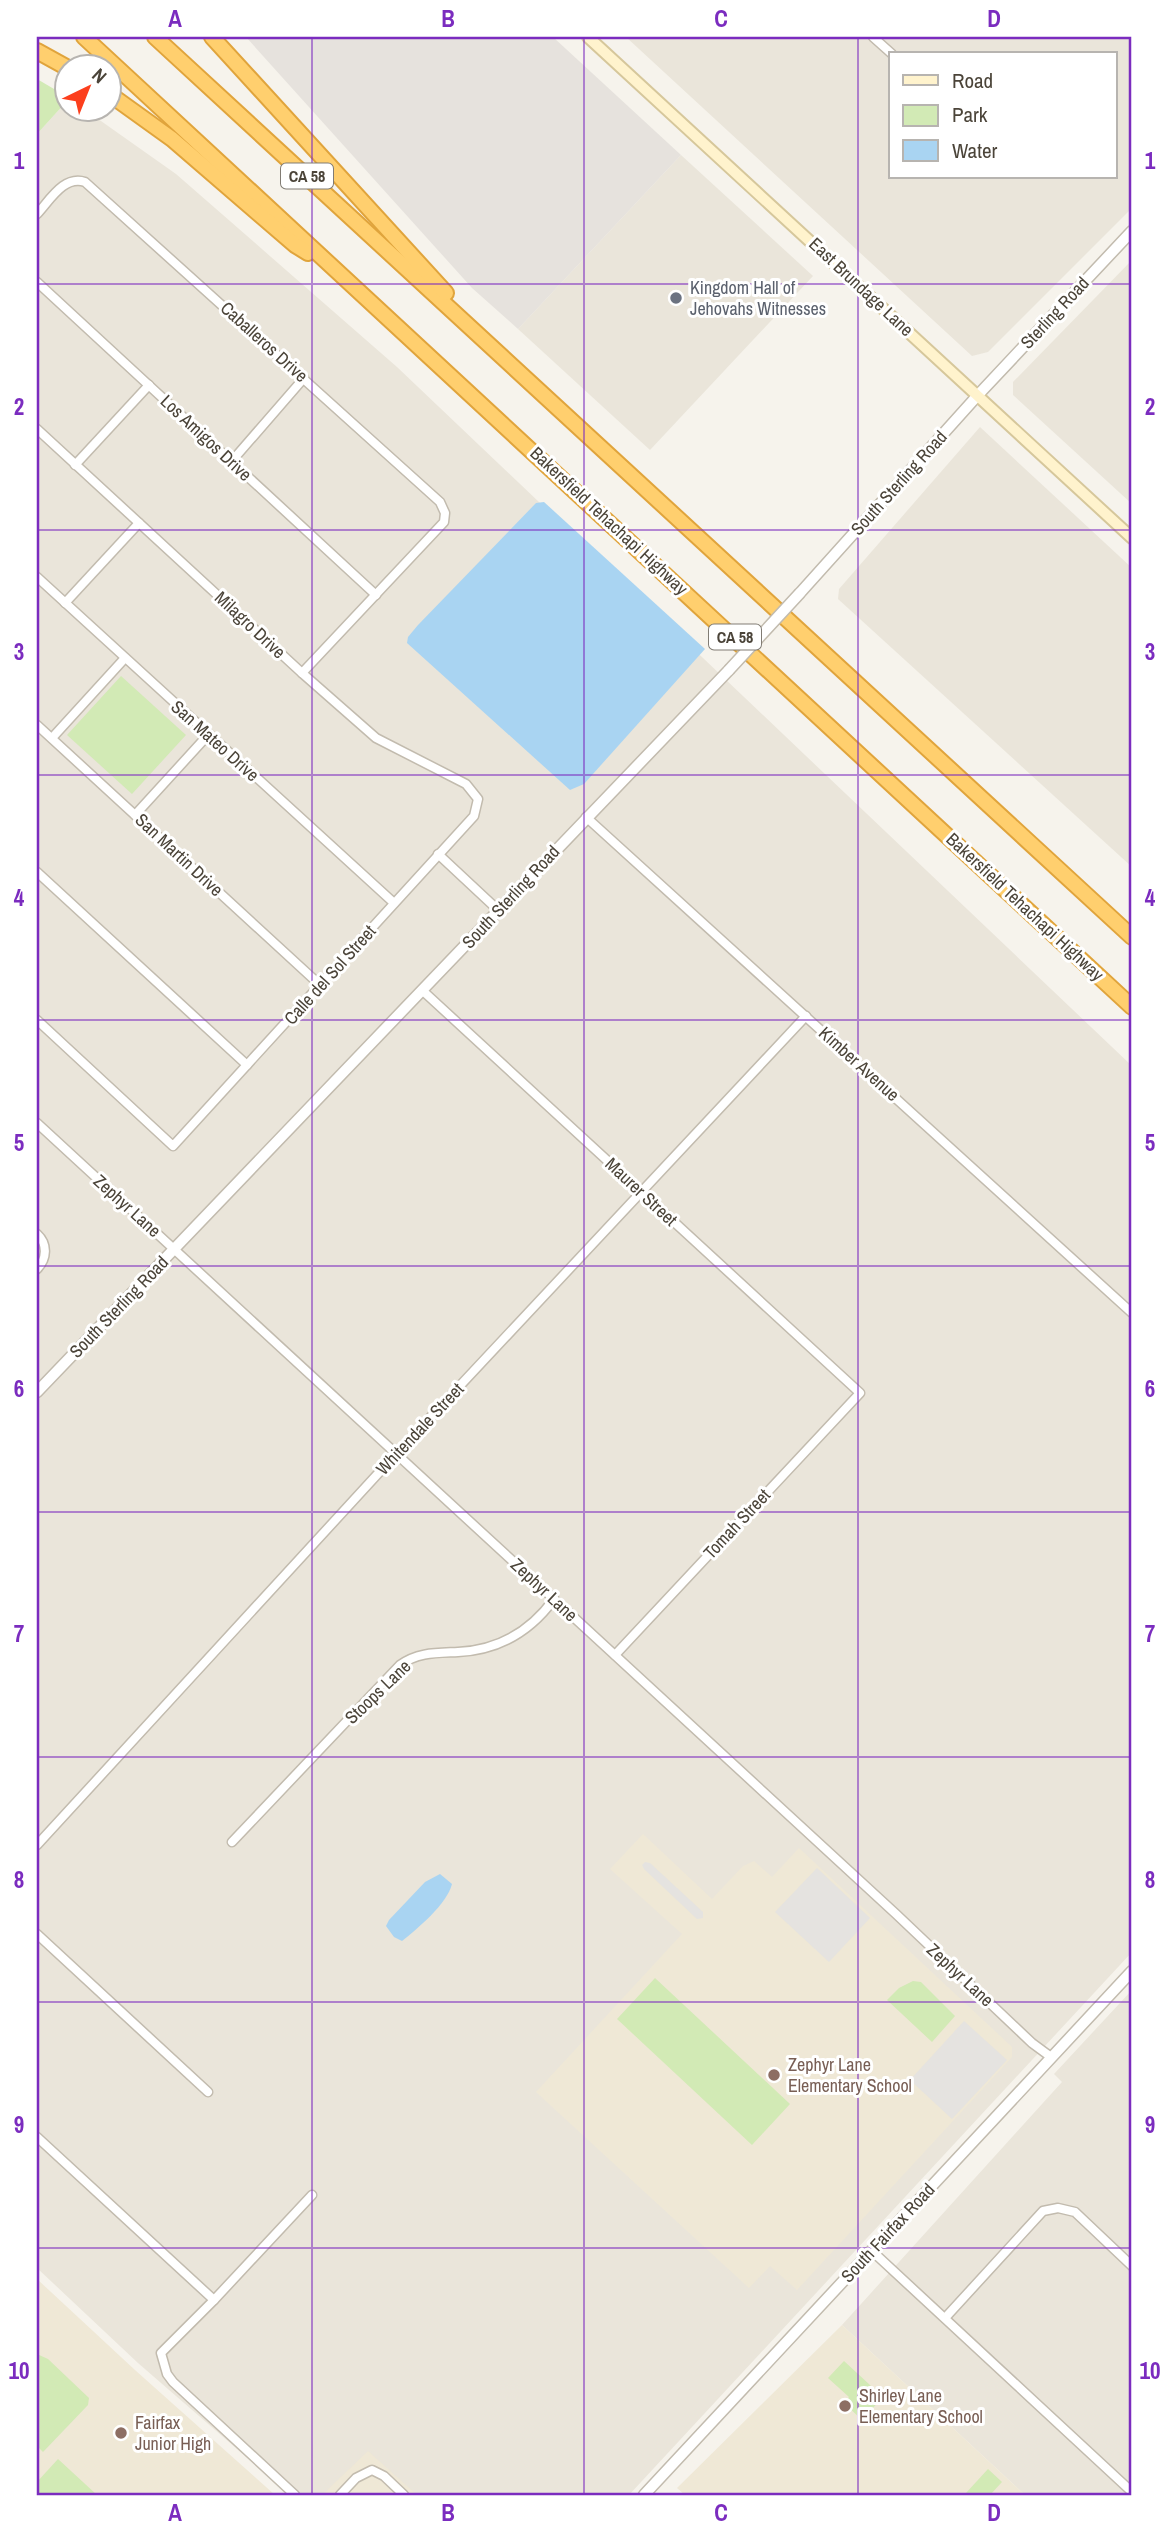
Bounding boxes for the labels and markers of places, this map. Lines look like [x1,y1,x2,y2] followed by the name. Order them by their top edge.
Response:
[690,275,826,321] place label: Kingdom Hall of Jehovahs Witnesses
[668,290,684,306] marker: Kingdom Hall of Jehovahs Witnesses
[788,2052,912,2098] place label: Zephyr Lane Elementary School
[766,2067,782,2083] marker: Zephyr Lane Elementary School
[859,2383,983,2429] place label: Shirley Lane Elementary School
[837,2398,853,2414] marker: Shirley Lane Elementary School
[135,2410,211,2456] place label: Fairfax Junior High
[113,2425,129,2441] marker: Fairfax Junior High

